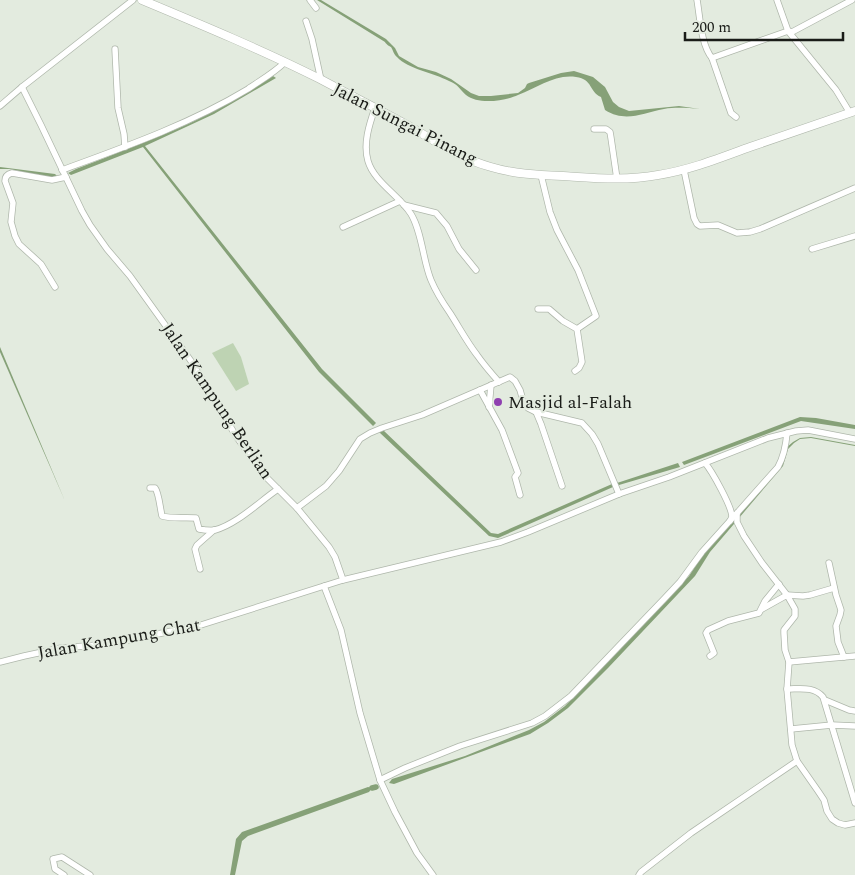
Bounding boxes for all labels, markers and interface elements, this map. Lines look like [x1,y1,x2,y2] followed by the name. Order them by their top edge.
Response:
[685,10,842,42] scale bar
[692,16,731,39] text: 200 m
[328,76,482,172] street label: Jalan Sungai Pinang
[154,317,280,485] street label: Jalan Kampung Berlian
[508,389,632,416] place label: Masjid al-Falah
[492,396,504,408] marker: Masjid al-Falah
[36,611,202,667] street label: Jalan Kampung Chat

